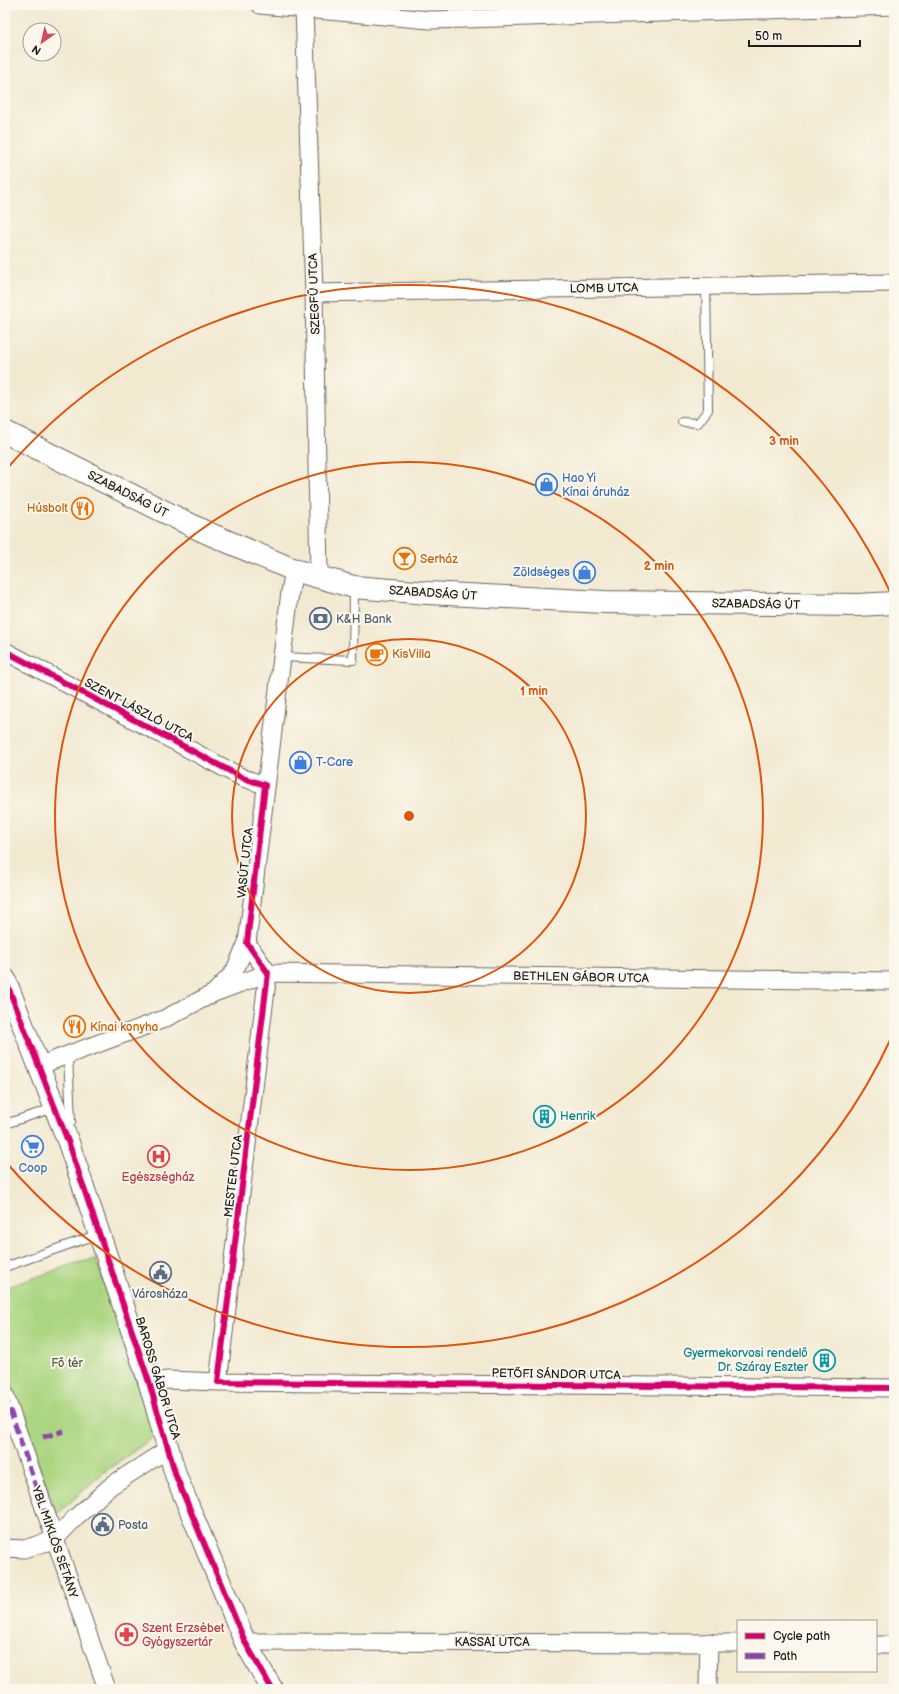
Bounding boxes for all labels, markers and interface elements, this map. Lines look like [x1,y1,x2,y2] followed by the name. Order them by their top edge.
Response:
[22,22,62,62] north arrow
[749,22,860,48] scale bar
[755,29,782,44] text: 50 m
[30,42,44,58] text: N
[305,252,323,335] street label: SZEGFŰ UTCA
[570,280,639,297] street label: LOMB UTCA
[769,434,799,449] text: 3 min
[85,466,172,522] street label: SZABADSÁG ÚT
[562,471,629,500] place label: Hao Yi Kínai áruház
[534,472,560,498] shop icon: Hao Yi Kínai áruház
[70,495,96,521] restaurant icon: Húsbolt
[27,501,68,516] place label: Húsbolt
[391,546,417,572] bar icon: Serház
[420,552,458,567] place label: Serház
[572,559,598,585] shop icon: Zöldséges
[644,559,674,574] text: 2 min
[512,565,570,580] place label: Zöldséges
[388,581,479,604] street label: SZABADSÁG ÚT
[712,594,801,613] street label: SZABADSÁG ÚT
[308,606,334,632] bank icon: K&H Bank
[336,612,391,627] place label: K&H Bank
[364,641,390,667] cafe icon: KisVilla
[392,647,431,662] place label: KisVilla
[82,674,197,746] street label: SZENT LÁSZLÓ UTCA
[520,684,548,699] text: 1 min
[287,749,313,775] shop icon: T-Care
[316,755,353,770] place label: T-Care
[402,809,416,823] centre of rings
[232,826,257,899] street label: VASÚT UTCA
[513,967,650,986] street label: BETHLEN GÁBOR UTCA
[61,1014,87,1040] restaurant icon: Kínai konyha
[90,1020,159,1035] place label: Kínai konyha
[531,1103,557,1129] building icon: Henrik
[560,1109,596,1124] place label: Henrik
[221,1133,246,1218] street label: MESTER UTCA
[20,1134,46,1160] supermarket icon: Coop
[145,1143,171,1169] hospital icon: Egészségház
[18,1161,48,1176] place label: Coop
[121,1170,195,1185] place label: Egészségház
[147,1260,173,1286] public building icon: Városháza
[132,1287,188,1302] place label: Városháza
[132,1314,185,1442] street label: BAROSS GÁBOR UTCA
[683,1346,809,1375] place label: Gyermekorvosi rendelő Dr. Száray Eszter
[811,1347,837,1373] building icon: Gyermekorvosi rendelő Dr. Száray Eszter
[51,1356,83,1371] park label: Fő tér
[491,1364,621,1383] street label: PETŐFI SÁNDOR UTCA
[28,1483,83,1601] street label: YBL MIKLÓS SÉTÁNY
[90,1512,116,1538] public building icon: Posta
[118,1518,148,1533] place label: Posta
[737,1620,877,1672] legend
[142,1621,225,1650] place label: Szent Erzsébet Gyógyszertár
[114,1622,140,1648] pharmacy icon: Szent Erzsébet Gyógyszertár
[773,1629,830,1644] text: Cycle path
[455,1635,530,1650] street label: KASSAI UTCA
[773,1649,798,1664] text: Path

